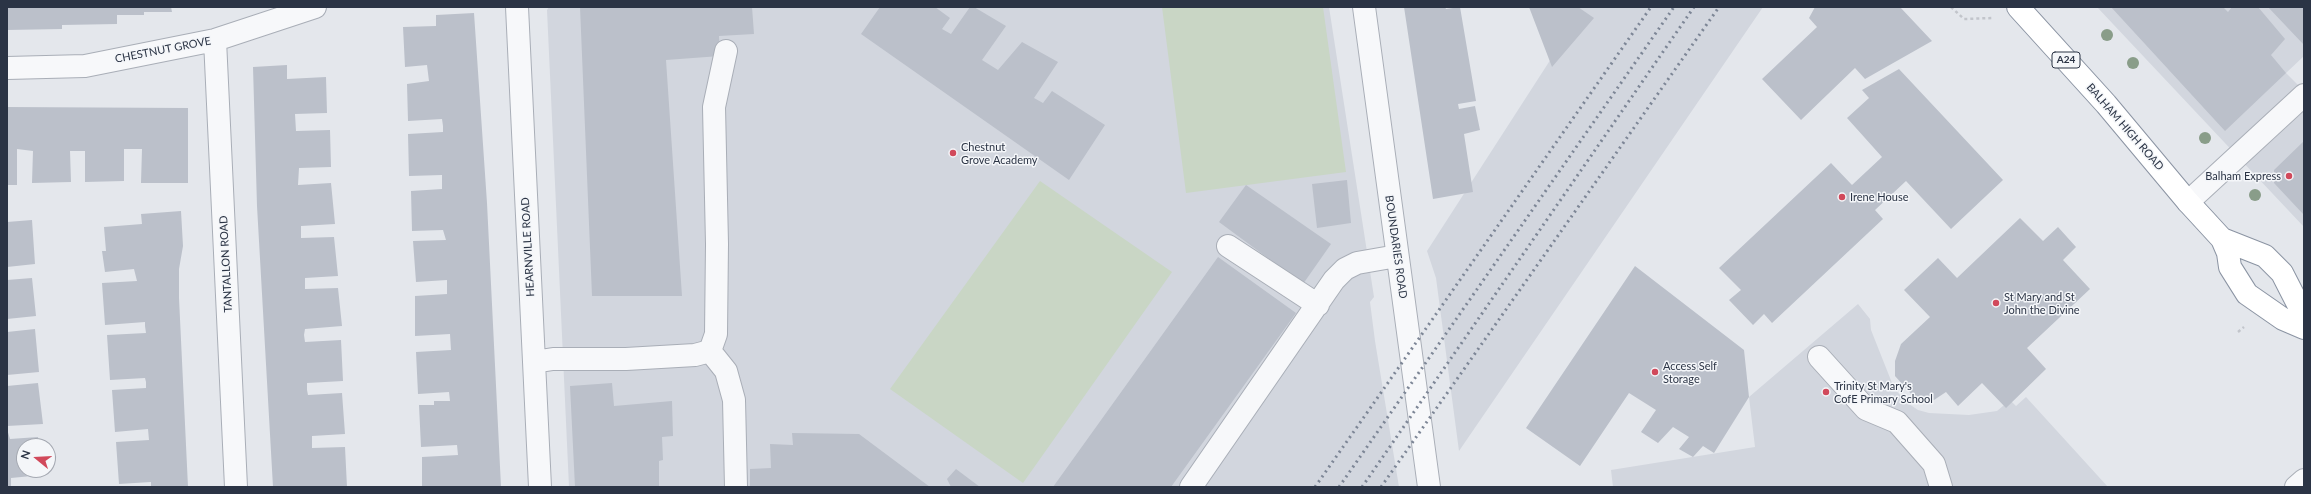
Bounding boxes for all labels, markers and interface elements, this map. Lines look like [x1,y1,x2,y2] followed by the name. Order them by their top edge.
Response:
[114,34,212,66] street label: CHESTNUT GROVE
[2052,52,2080,68] road number: A24
[2084,81,2166,173] street label: BALHAM HIGH ROAD
[961,140,1038,166] place label: Chestnut Grove Academy
[948,148,958,158] marker: Chestnut Grove Academy
[2205,169,2281,183] place label: Balham Express
[2284,171,2294,181] marker: Balham Express
[1850,190,1909,204] place label: Irene House
[1837,192,1847,202] marker: Irene House
[1382,194,1410,300] street label: BOUNDARIES ROAD
[519,197,537,297] street label: HEARNVILLE ROAD
[217,215,235,313] street label: TANTALLON ROAD
[2004,290,2080,316] place label: St Mary and St John the Divine
[1991,298,2001,308] marker: St Mary and St John the Divine
[1663,359,1717,385] place label: Access Self Storage
[1650,367,1660,377] marker: Access Self Storage
[1834,379,1933,405] place label: Trinity St Mary's CofE Primary School
[1821,387,1831,397] marker: Trinity St Mary's CofE Primary School
[16,438,56,478] north arrow
[18,448,33,460] text: N

